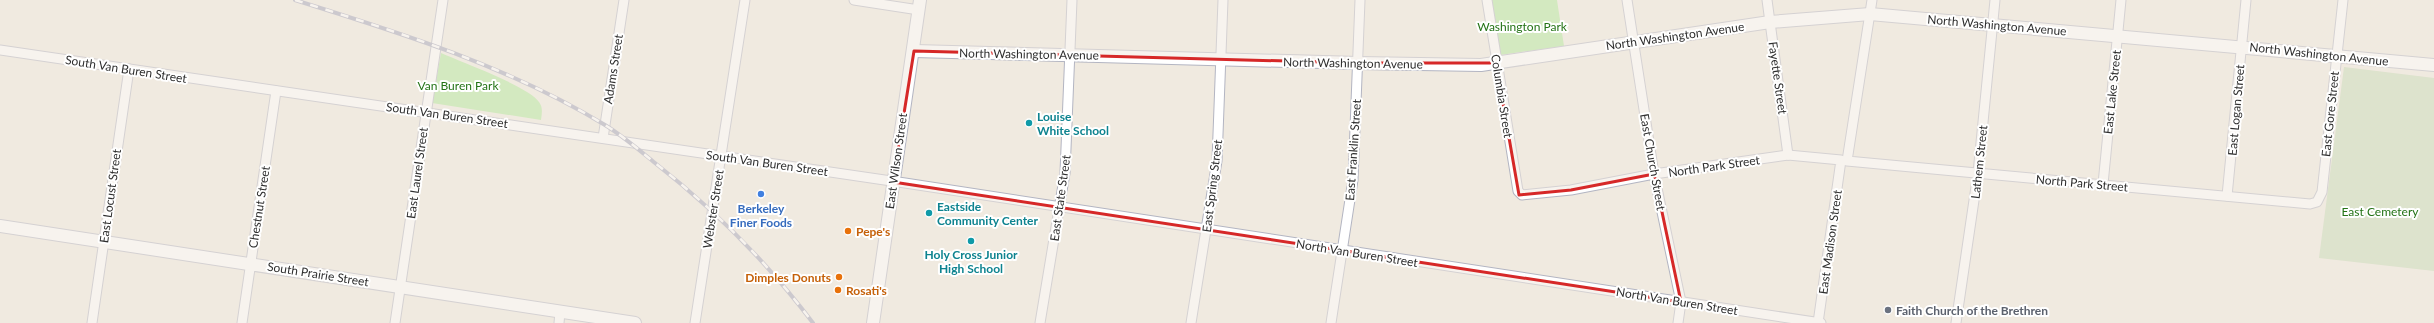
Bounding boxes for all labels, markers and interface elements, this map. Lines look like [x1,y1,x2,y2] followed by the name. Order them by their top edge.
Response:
[1927,11,2067,39] street label: North Washington Avenue
[1477,19,1568,34] park label: Washington Park
[1605,19,1745,53] street label: North Washington Avenue
[600,32,626,105] street label: Adams Street
[2249,39,2389,69] street label: North Washington Avenue
[1765,41,1791,116] street label: Fayette Street
[959,45,1099,63] street label: North Washington Avenue
[2100,49,2124,135] street label: East Lake Street
[64,52,188,86] street label: South Van Buren Street
[1488,53,1516,140] street label: Columbia Street
[1283,54,1423,72] street label: North Washington Avenue
[2225,63,2248,156] street label: East Logan Street
[2318,70,2342,158] street label: East Gore Street
[418,78,499,93] park label: Van Buren Park
[1342,98,1364,201] street label: East Franklin Street
[385,99,509,131] street label: South Van Buren Street
[1037,109,1109,138] place label: Louise White School
[882,111,910,210] street label: East Wilson Street
[1637,112,1669,212] street label: East Church Street
[1024,118,1034,128] marker: Louise White School
[1968,124,1990,200] street label: Lathem Street
[403,126,431,220] street label: East Laurel Street
[1199,138,1225,233] street label: East Spring Street
[96,147,124,244] street label: East Locust Street
[705,147,829,179] street label: South Van Buren Street
[1667,152,1761,180] street label: North Park Street
[1047,153,1074,242] street label: East State Street
[245,164,273,249] street label: Chestnut Street
[699,168,727,249] street label: Webster Street
[2035,172,2129,195] street label: North Park Street
[1815,188,1845,295] street label: East Madison Street
[756,189,766,199] marker: Berkeley Finer Foods
[937,199,1039,228] place label: Eastside Community Center
[730,201,792,230] place label: Berkeley Finer Foods
[2342,204,2419,219] park label: East Cemetery
[924,208,934,218] marker: Eastside Community Center
[856,224,890,239] place label: Pepe's
[843,226,853,236] marker: Pepe's
[966,236,976,246] marker: Holy Cross Junior High School
[1295,236,1420,270] street label: North Van Buren Street
[924,247,1018,276] place label: Holy Cross Junior High School
[266,259,370,290] street label: South Prairie Street
[745,270,831,285] place label: Dimples Donuts
[834,272,844,282] marker: Dimples Donuts
[846,283,887,298] place label: Rosati's
[1615,284,1740,318] street label: North Van Buren Street
[833,285,843,295] marker: Rosati's
[1896,303,2048,318] place label: Faith Church of the Brethren
[1883,305,1893,315] marker: Faith Church of the Brethren

